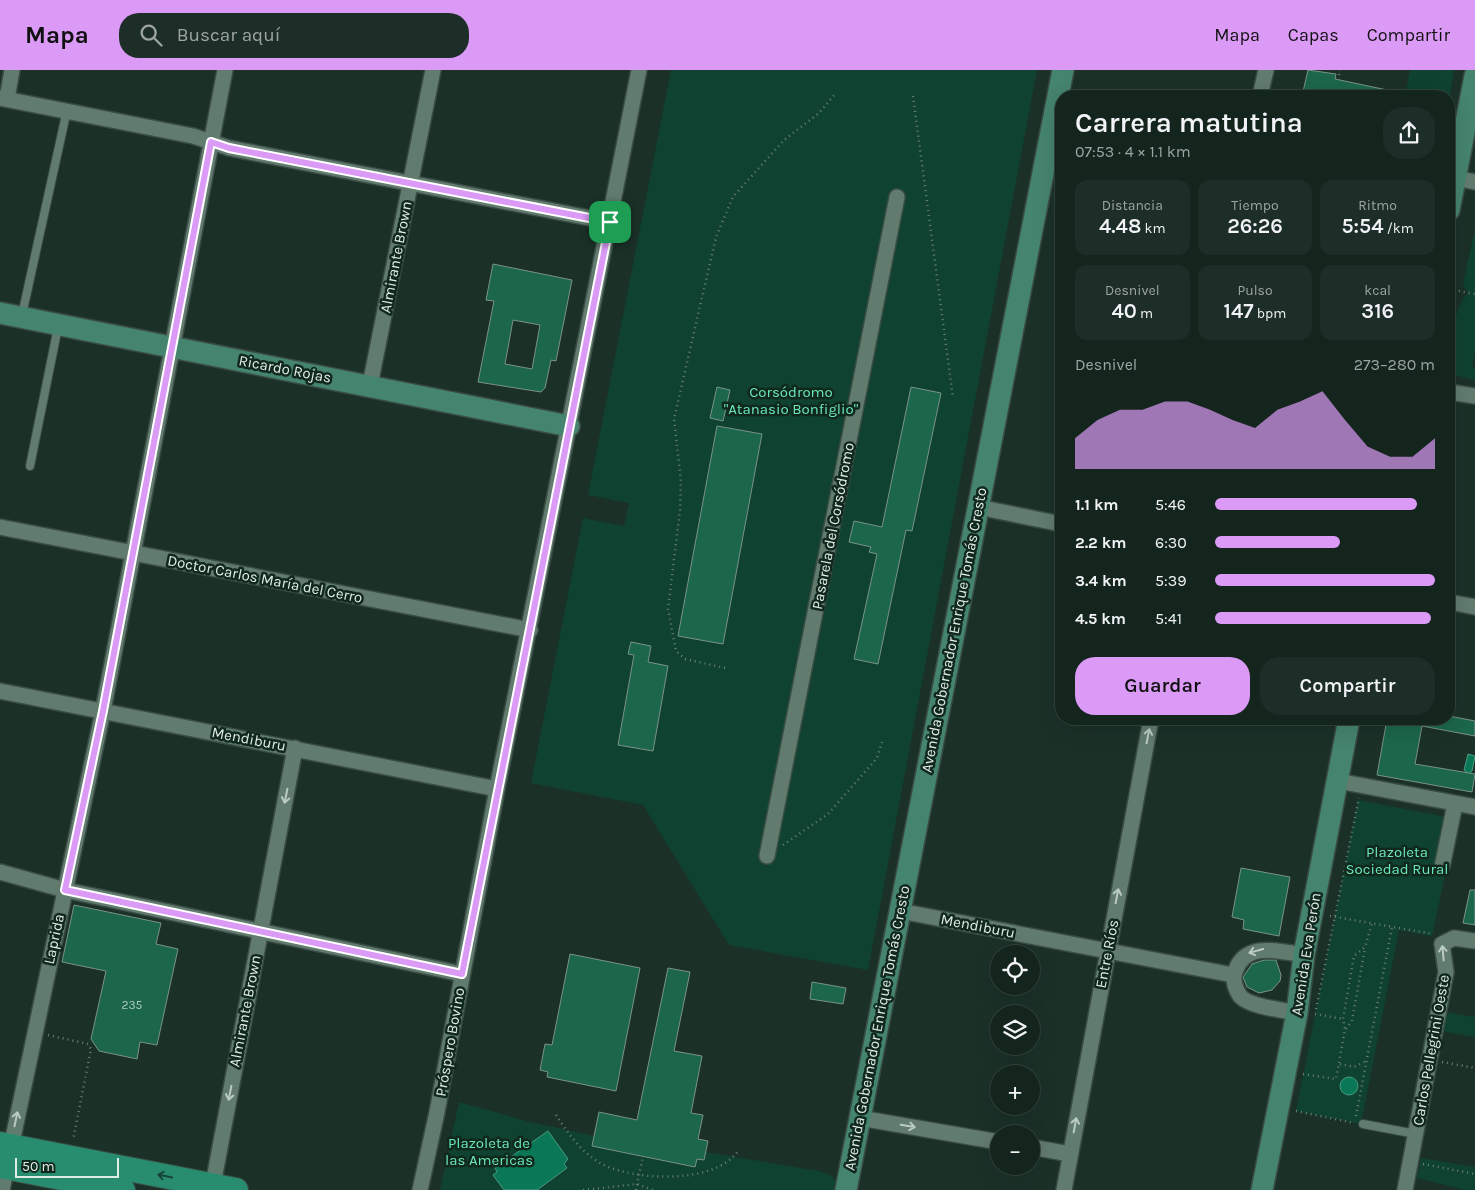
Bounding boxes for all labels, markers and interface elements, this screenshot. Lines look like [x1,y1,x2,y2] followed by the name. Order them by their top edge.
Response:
[119,13,469,58] search box
[25,21,89,49] text: Mapa
[137,21,165,49] icon: search
[177,24,280,46] text: Buscar aquí
[1214,24,1260,46] text: Mapa
[1288,24,1339,46] text: Capas
[1367,24,1450,46] text: Compartir
[1075,106,1303,139] text: Carrera matutina
[1383,107,1435,159] button: share
[1075,142,1191,161] text: 07:53 · 4 × 1.1 km
[1102,197,1163,214] text: Distancia
[1231,197,1279,214] text: Tiempo
[1358,197,1397,214] text: Ritmo
[376,199,416,315] street label: Almirante Brown
[589,201,631,243] pin
[596,208,624,236] icon: arrive
[1099,214,1141,238] text: 4.48
[1227,214,1283,238] text: 26:26
[1341,214,1383,238] text: 5:54
[1141,220,1166,237] text: km
[1383,220,1414,237] text: /km
[1105,282,1160,299] text: Desnivel
[1237,282,1273,299] text: Pulso
[1364,282,1391,299] text: kcal
[1111,299,1137,323] text: 40
[1224,299,1254,323] text: 147
[1361,299,1394,323] text: 316
[1137,305,1153,322] text: m
[1254,305,1286,322] text: bpm
[237,351,333,387] street label: Ricardo Rojas
[1075,355,1137,374] text: Desnivel
[1354,355,1435,374] text: 273–280 m
[724,383,859,418] park label: Corsódromo "Atanasio Bonfiglio"
[808,441,858,611] street label: Pasarela del Corsódromo
[918,486,990,774] street label: Avenida Gobernador Enrique Tomás Cresto
[1075,495,1119,514] text: 1.1 km
[1155,495,1186,514] text: 5:46
[1075,533,1127,552] text: 2.2 km
[1155,533,1187,552] text: 6:30
[166,551,364,607] street label: Doctor Carlos María del Cerro
[1075,571,1127,590] text: 3.4 km
[1155,571,1186,590] text: 5:39
[1075,609,1126,628] text: 4.5 km
[1155,609,1182,628] text: 5:41
[1075,657,1250,715] button: Guardar
[1260,657,1435,715] button: Compartir
[210,723,288,755] street label: Mendiburu
[1143,729,1153,745] one-way arrow
[281,788,291,804] one-way arrow
[1346,843,1448,878] park label: Plazoleta Sociedad Rural
[841,884,913,1172] street label: Avenida Gobernador Enrique Tomás Cresto
[1113,889,1123,905] one-way arrow
[1287,891,1325,1017] street label: Avenida Eva Perón
[939,910,1017,942] street label: Mendiburu
[40,912,68,966] street label: Laprida
[1092,918,1122,990] street label: Entre Ríos
[990,945,1040,1175] map controls
[990,945,1040,995] button: locate
[1438,945,1448,961] one-way arrow
[1248,947,1264,957] one-way arrow
[225,953,265,1069] street label: Almirante Brown
[1409,973,1453,1127] street label: Carlos Pellegrini Oeste
[432,986,468,1098] street label: Próspero Bovino
[122,998,143,1012] house number: 235
[990,1005,1040,1055] button: layers
[990,1065,1040,1115] button: +
[225,1085,234,1101] one-way arrow
[12,1112,21,1128] one-way arrow
[1071,1117,1081,1133] one-way arrow
[900,1121,916,1131] one-way arrow
[990,1125,1040,1175] button: −
[445,1134,533,1169] park label: Plazoleta de las Americas
[15,1155,119,1178] scale bar
[22,1158,55,1175] text: 50 m
[157,1171,173,1180] one-way arrow

